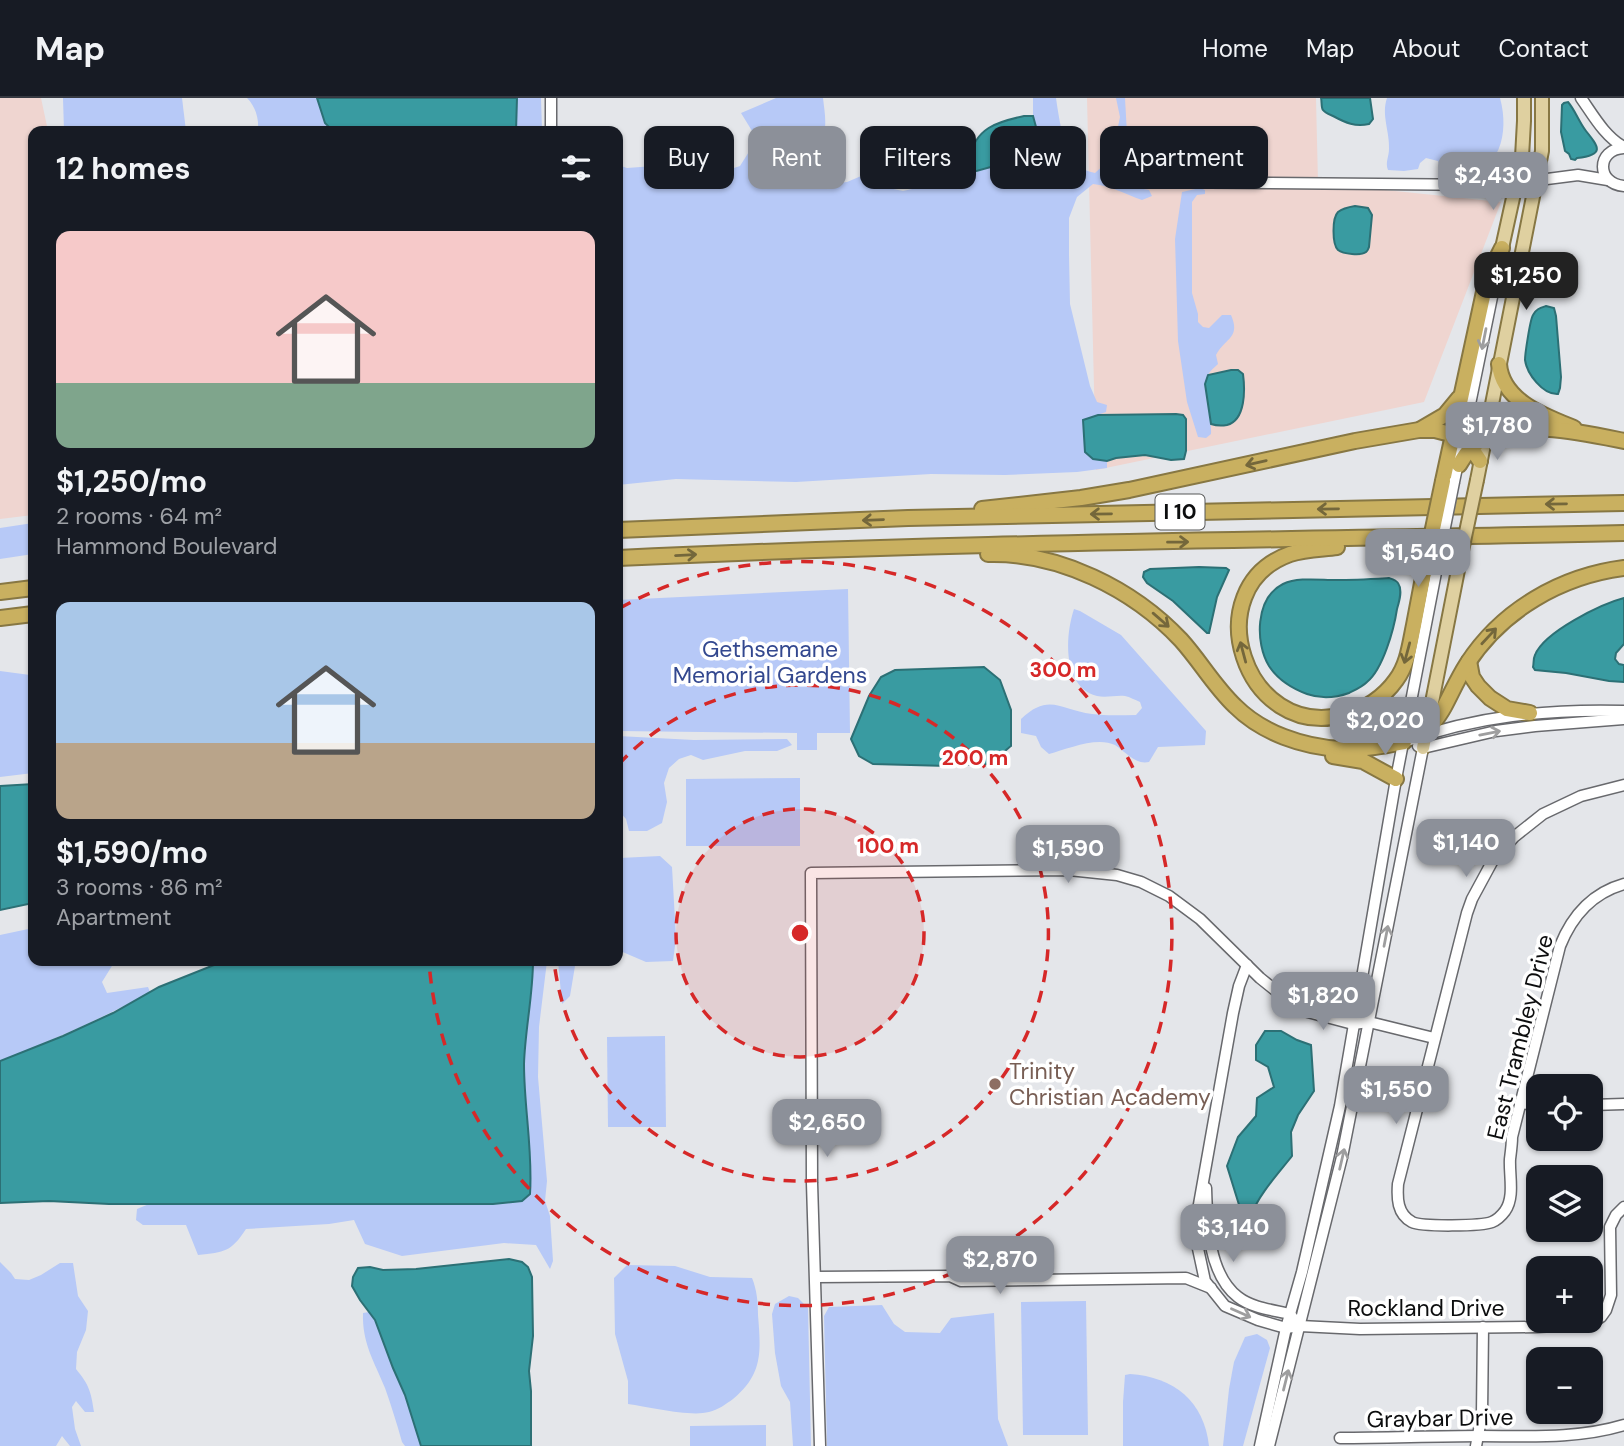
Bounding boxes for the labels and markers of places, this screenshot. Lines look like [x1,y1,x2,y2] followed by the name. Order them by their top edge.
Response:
[1436,152,1550,212] pin: $2,430
[1469,252,1583,312] pin: $1,250
[1440,402,1554,462] pin: $1,780
[1361,530,1475,589] pin: $1,540
[1328,698,1442,757] pin: $2,020
[1409,820,1523,879] pin: $1,140
[1011,826,1125,885] pin: $1,590
[788,921,812,945] centre of rings
[1266,972,1380,1032] pin: $1,820
[1009,1056,1211,1112] place label: Trinity Christian Academy
[1339,1066,1453,1126] pin: $1,550
[987,1076,1003,1092] marker: Trinity Christian Academy
[770,1100,884,1159] pin: $2,650
[1176,1204,1290,1264] pin: $3,140
[943,1236,1057,1296] pin: $2,870

